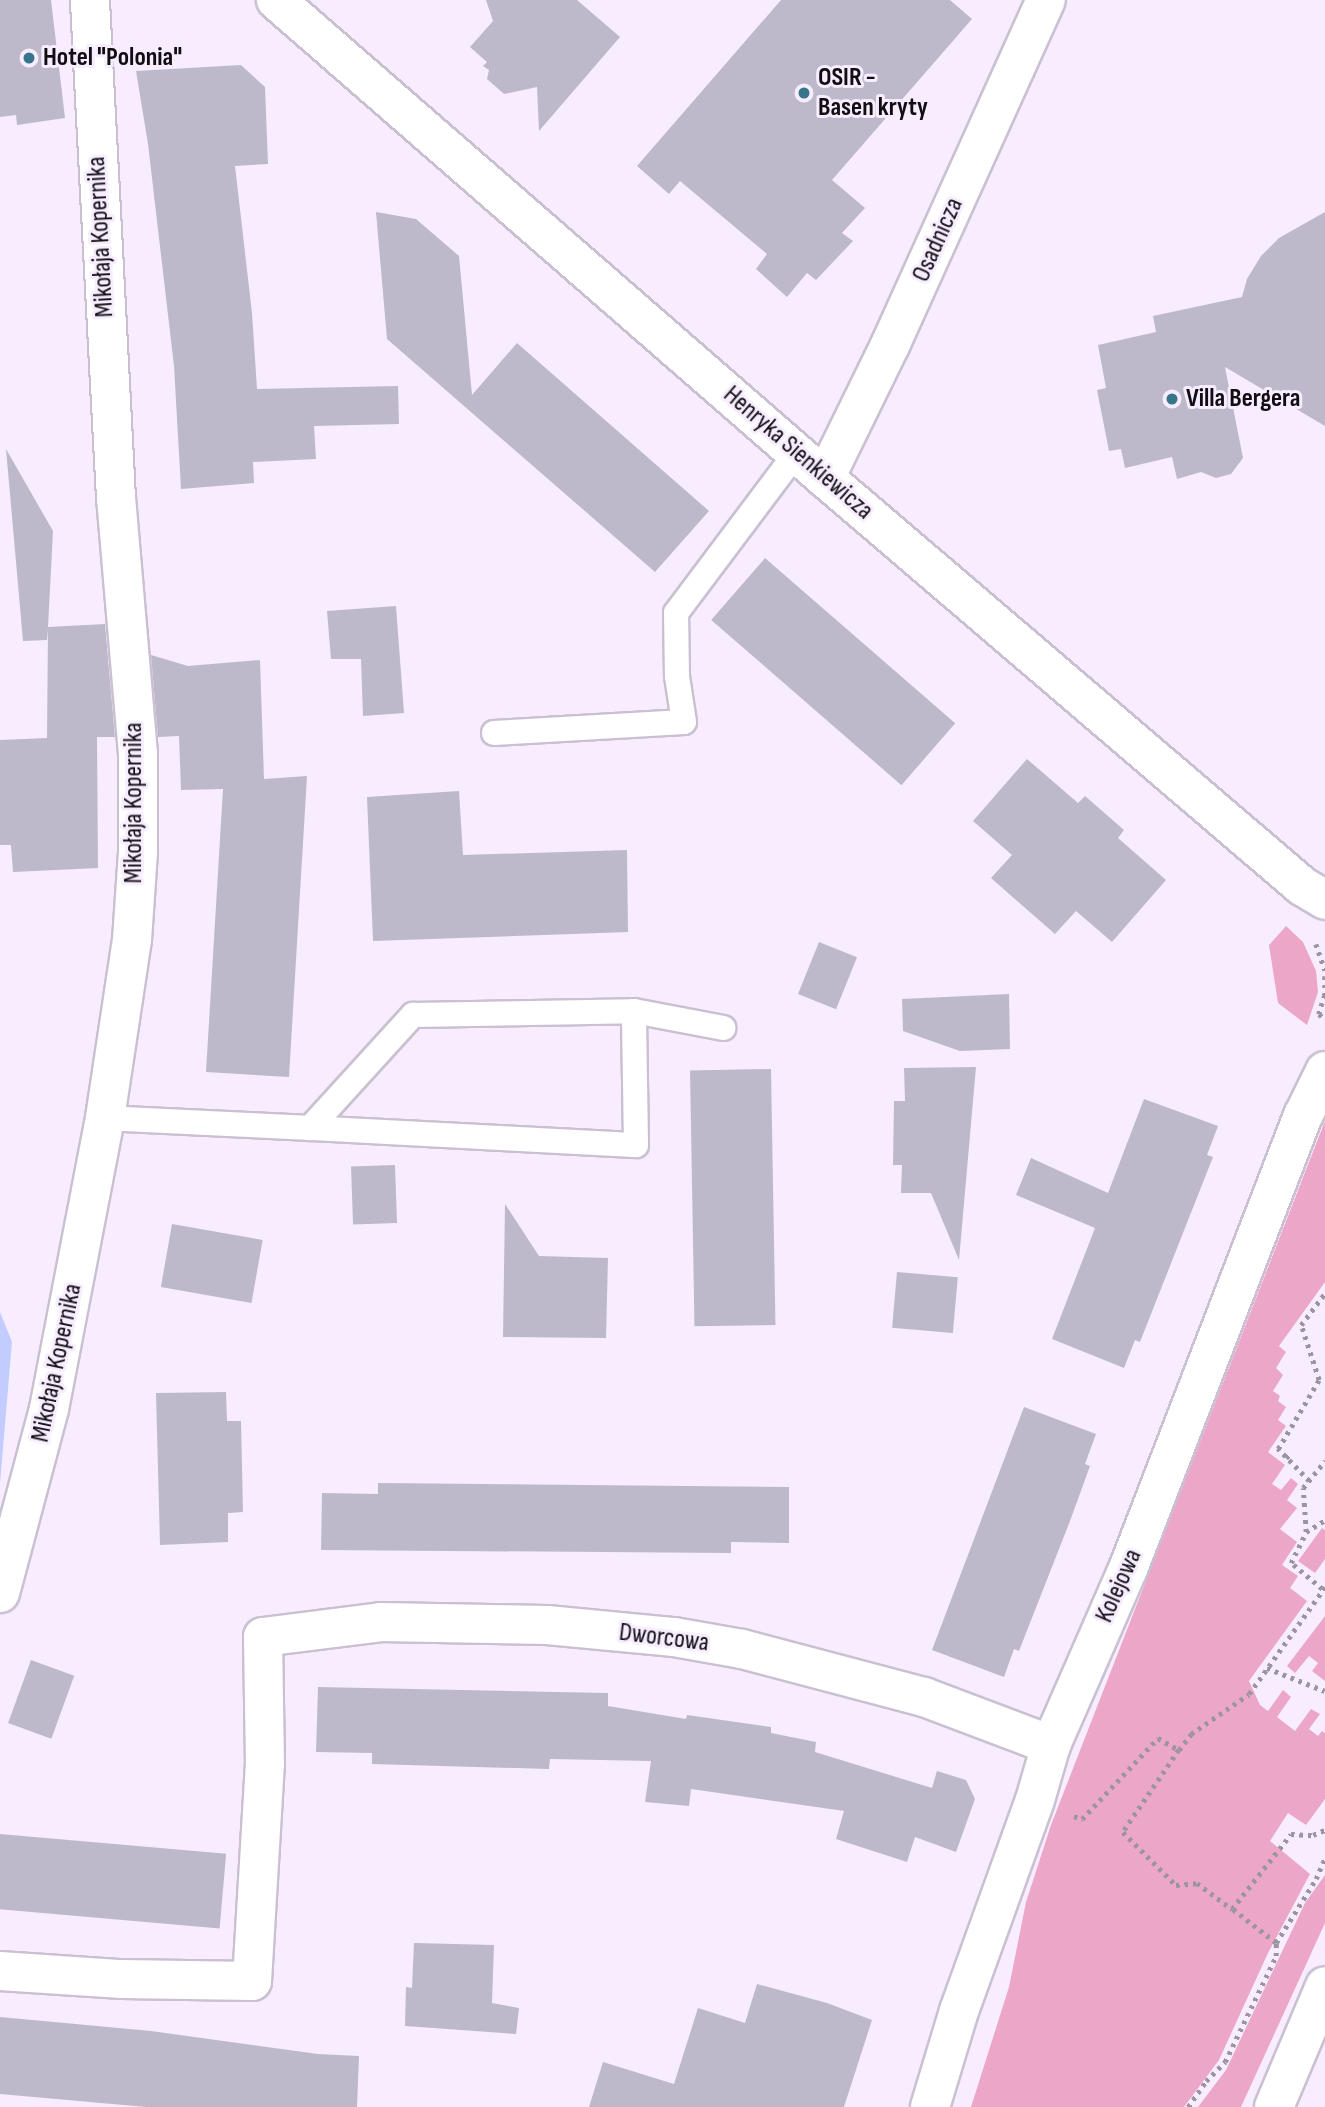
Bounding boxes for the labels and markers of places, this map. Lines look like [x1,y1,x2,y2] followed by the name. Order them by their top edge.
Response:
[43,42,182,74] place label: Hotel "Polonia"
[21,50,37,66] marker: Hotel "Polonia"
[818,62,928,124] place label: OSIR - Basen kryty
[796,85,812,101] marker: OSIR - Basen kryty
[1186,383,1300,415] place label: Villa Bergera
[1164,391,1180,407] marker: Villa Bergera

